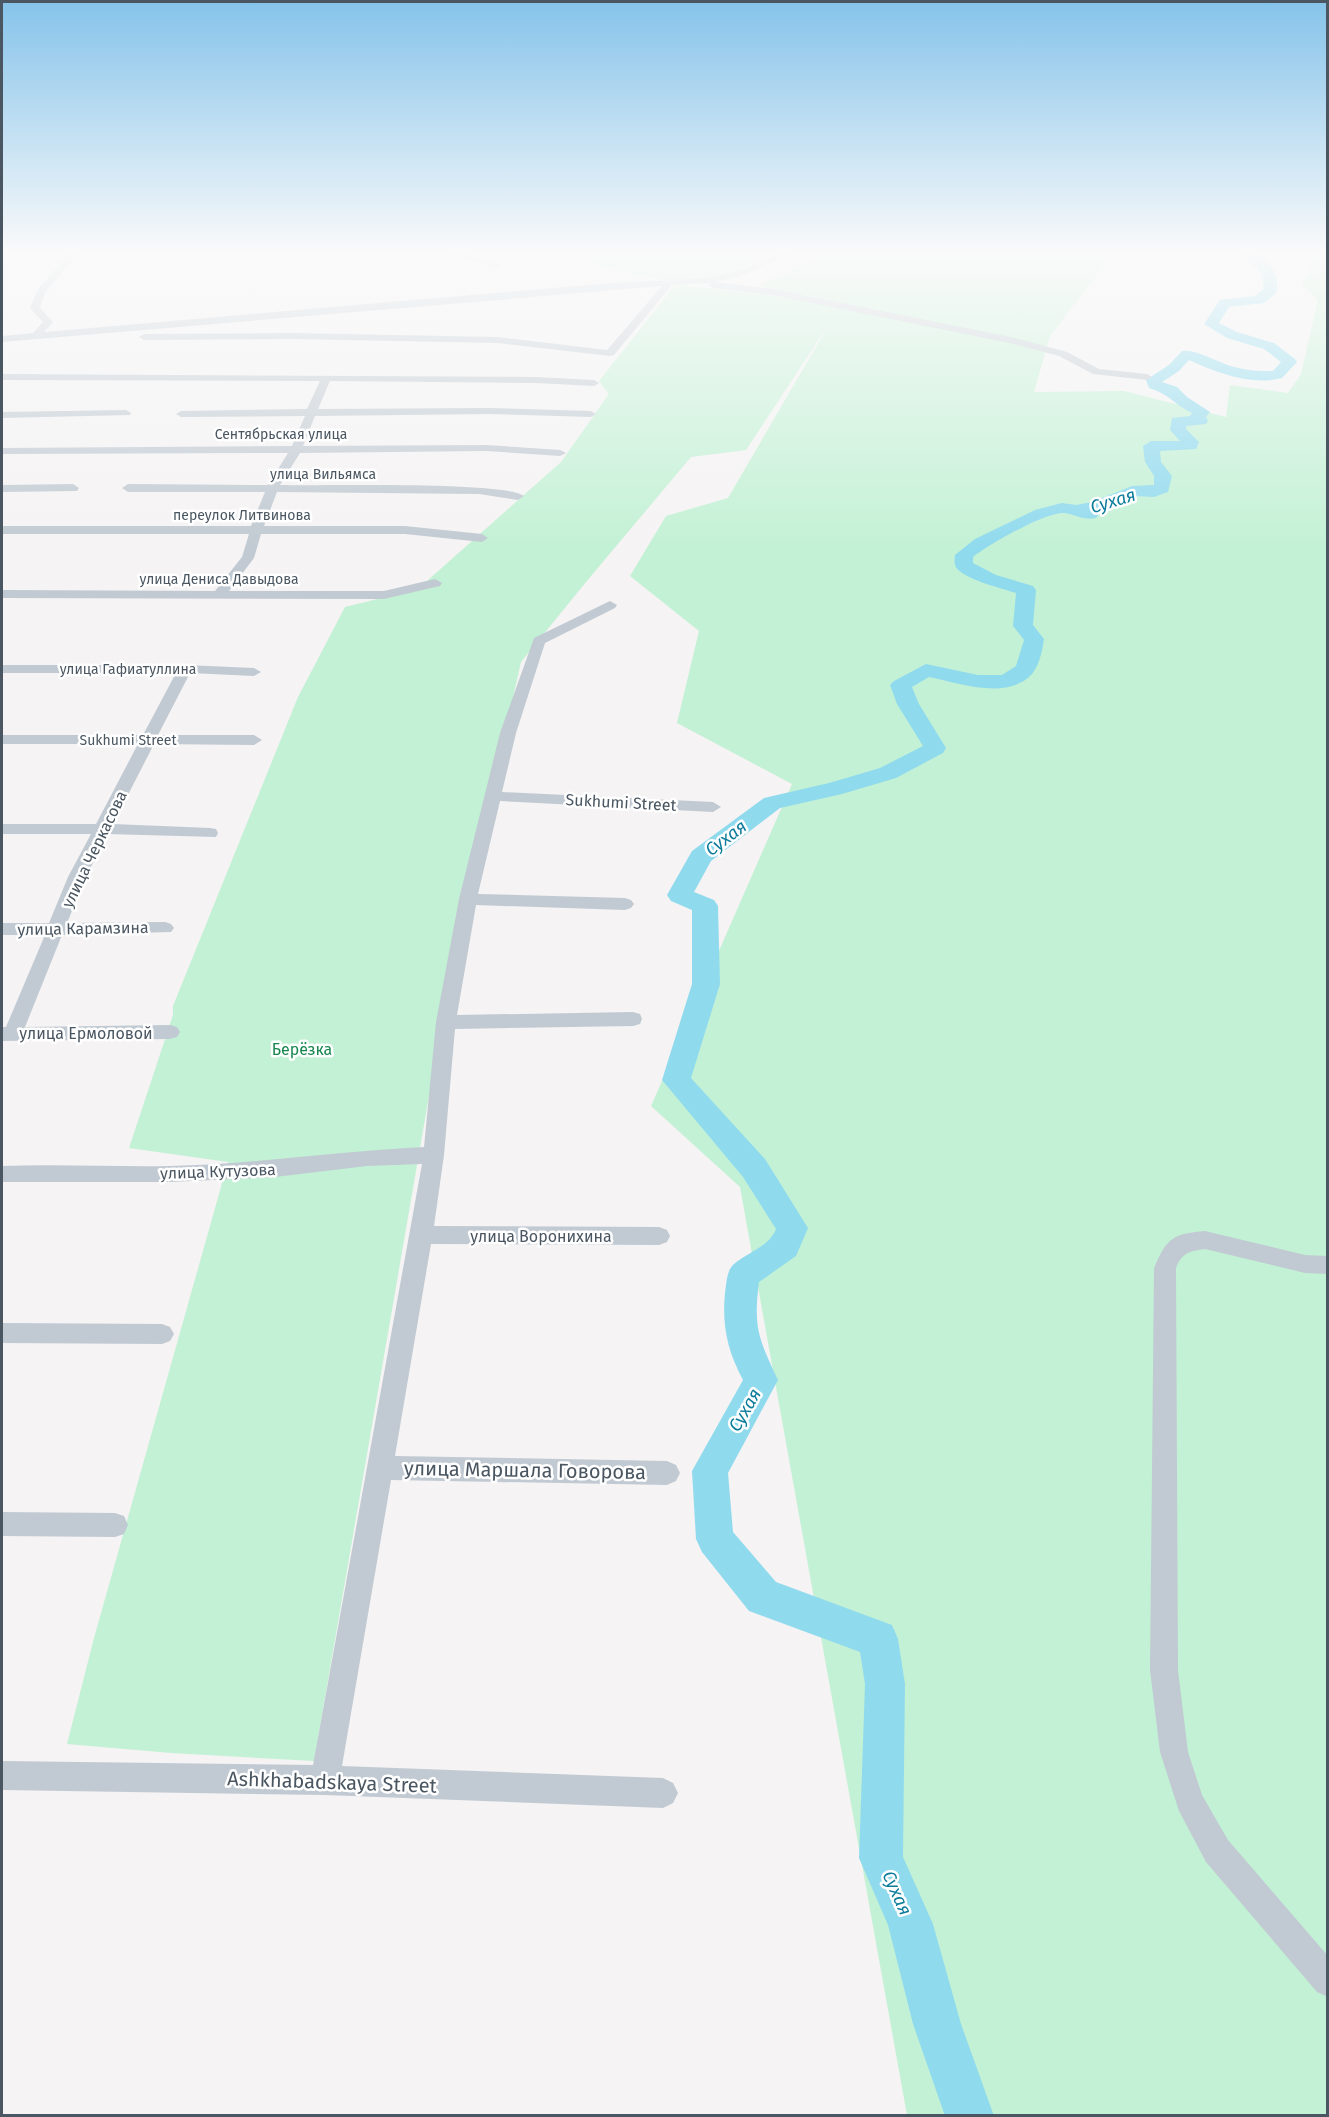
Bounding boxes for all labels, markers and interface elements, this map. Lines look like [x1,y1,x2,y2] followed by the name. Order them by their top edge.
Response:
[215,426,347,443] street label: Сентябрьская улица
[270,466,376,483] street label: улица Вильямса
[1088,484,1138,518] water label: Сухая
[173,507,311,524] street label: переулок Литвинова
[139,571,299,588] street label: улица Дениса Давыдова
[60,661,196,678] street label: улица Гафиатуллина
[80,732,177,749] street label: Sukhumi Street
[58,788,131,911] street label: улица Черкасова
[565,790,677,815] street label: Sukhumi Street
[701,815,751,861] water label: Сухая
[17,918,149,939] street label: улица Карамзина
[19,1024,153,1043] street label: улица Ермоловой
[272,1040,332,1059] park label: Берёзка
[160,1160,276,1183] street label: улица Кутузова
[470,1227,612,1246] street label: улица Воронихина
[724,1384,766,1436] water label: Сухая
[404,1456,646,1484] street label: улица Маршала Говорова
[227,1766,438,1798] street label: Ashkhabadskaya Street
[878,1867,916,1919] water label: Сухая

